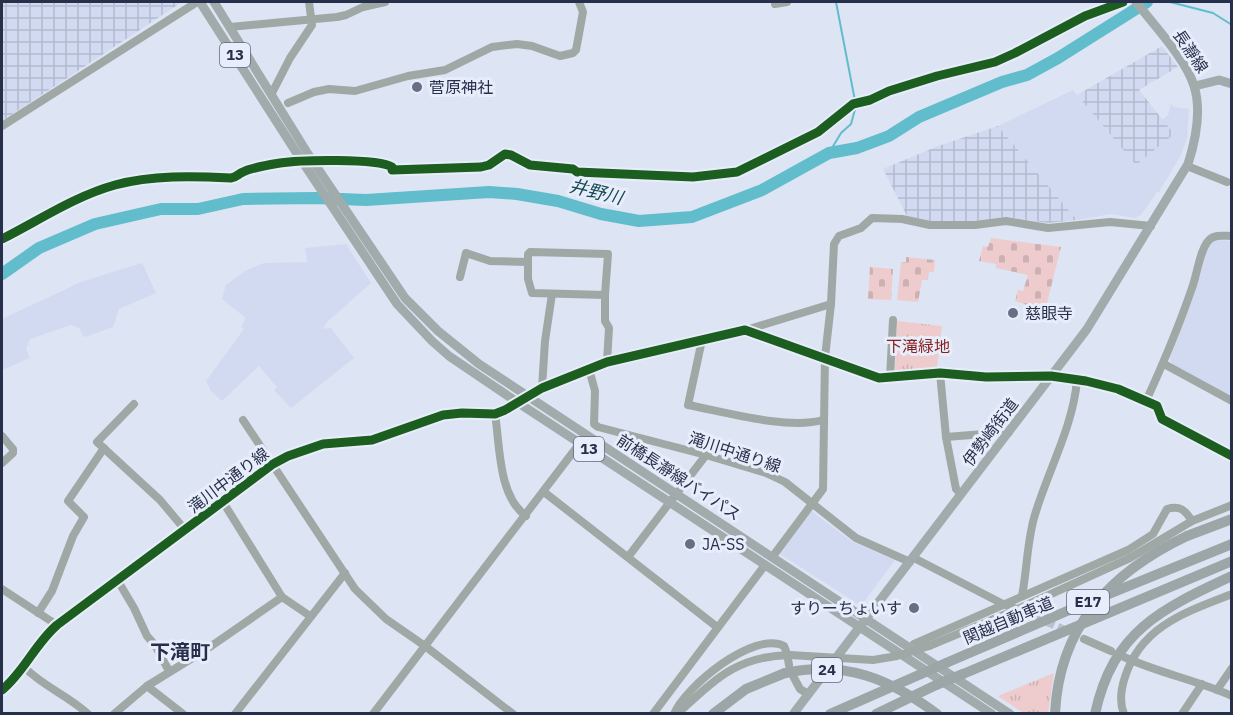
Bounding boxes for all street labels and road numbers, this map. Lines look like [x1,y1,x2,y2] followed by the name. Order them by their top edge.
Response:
[1169,26,1213,76] street label: 長瀞線
[220,43,250,67] road number: 13
[958,394,1022,470] street label: 伊勢崎街道
[686,428,784,476] street label: 滝川中通り線
[613,429,745,525] street label: 前橋長瀞線バイパス
[574,437,604,461] road number: 13
[184,443,272,517] street label: 滝川中通り線
[1067,590,1109,614] road number: E17
[960,592,1056,648] street label: 関越自動車道
[812,658,842,682] road number: 24

